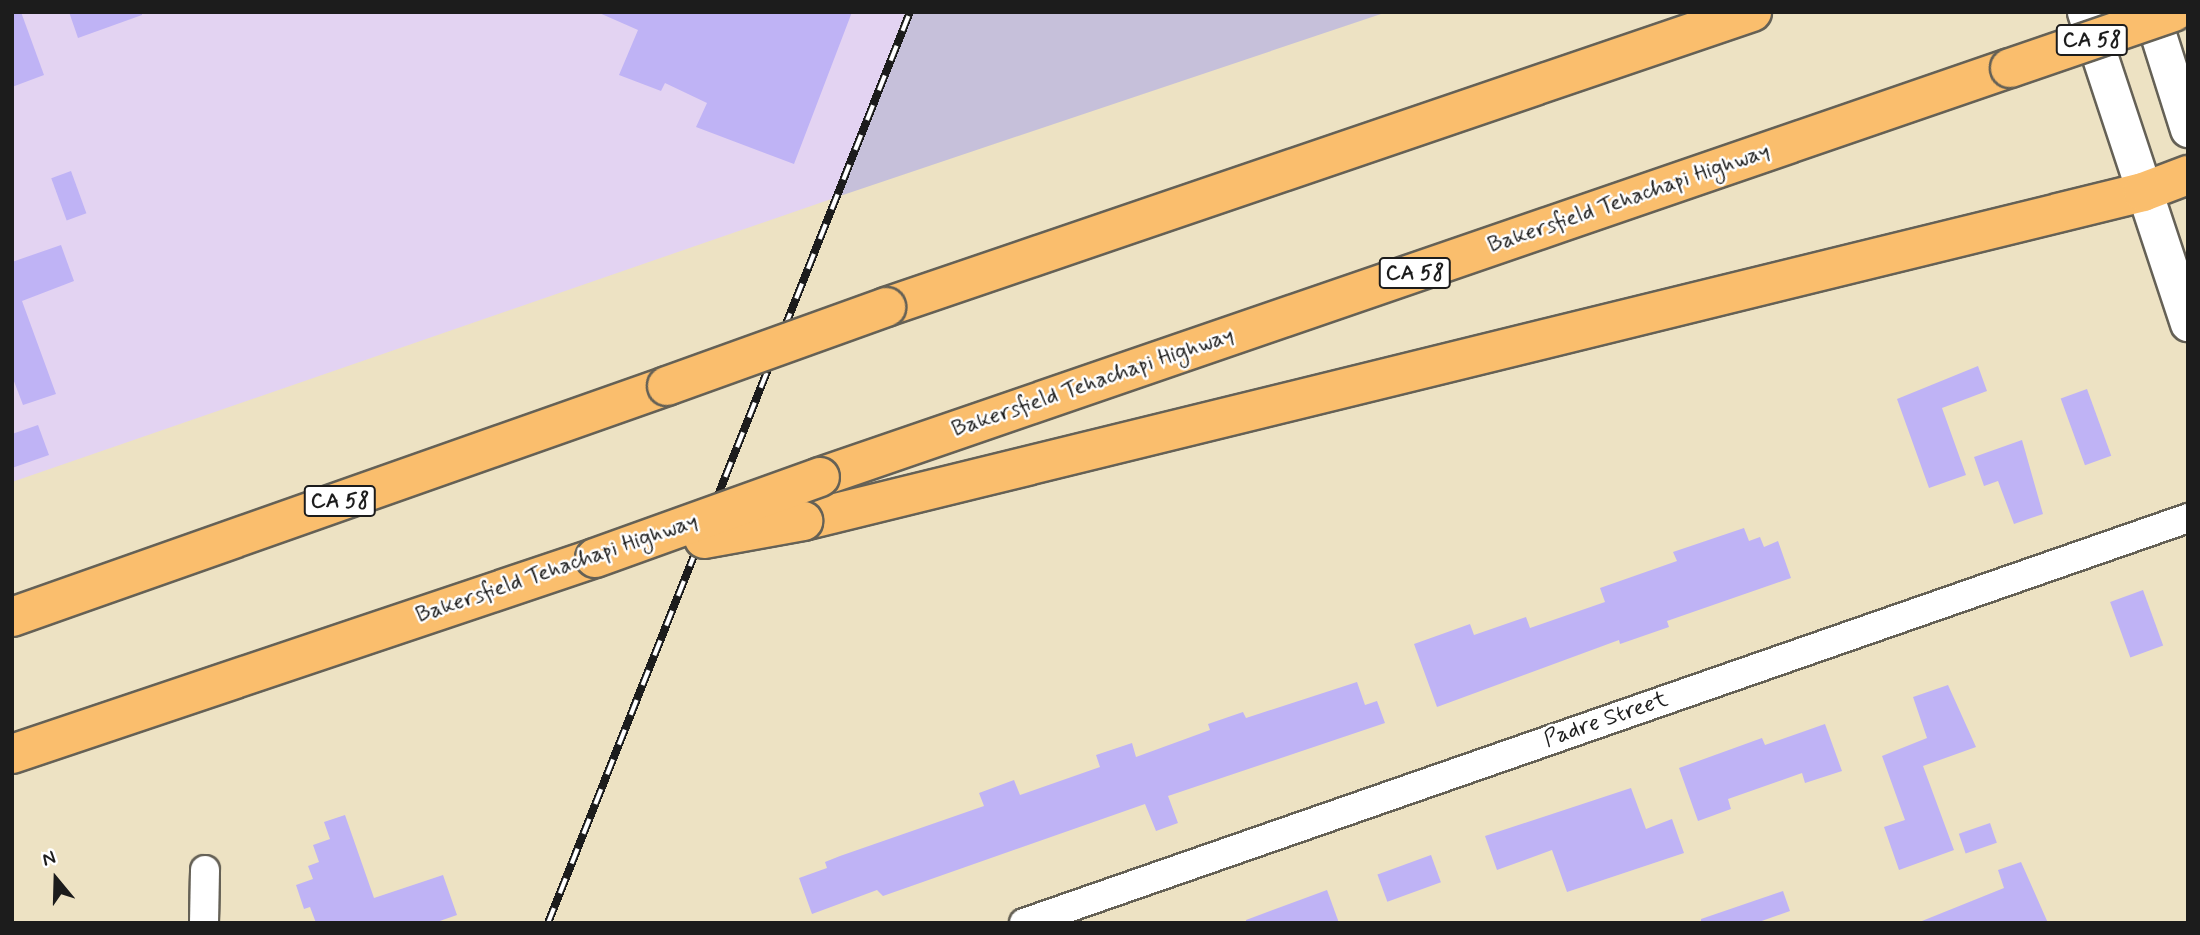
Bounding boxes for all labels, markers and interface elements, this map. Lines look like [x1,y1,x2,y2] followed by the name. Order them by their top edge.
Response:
[2055,22,2129,58] road number: CA 58
[1485,138,1773,260] street label: Bakersfield Tehachapi Highway
[1378,256,1452,290] road number: CA 58
[949,322,1237,444] street label: Bakersfield Tehachapi Highway
[303,484,377,518] road number: CA 58
[413,508,701,630] street label: Bakersfield Tehachapi Highway
[1540,686,1672,754] street label: Padre Street
[21,844,91,914] north arrow
[39,845,59,873] text: N

